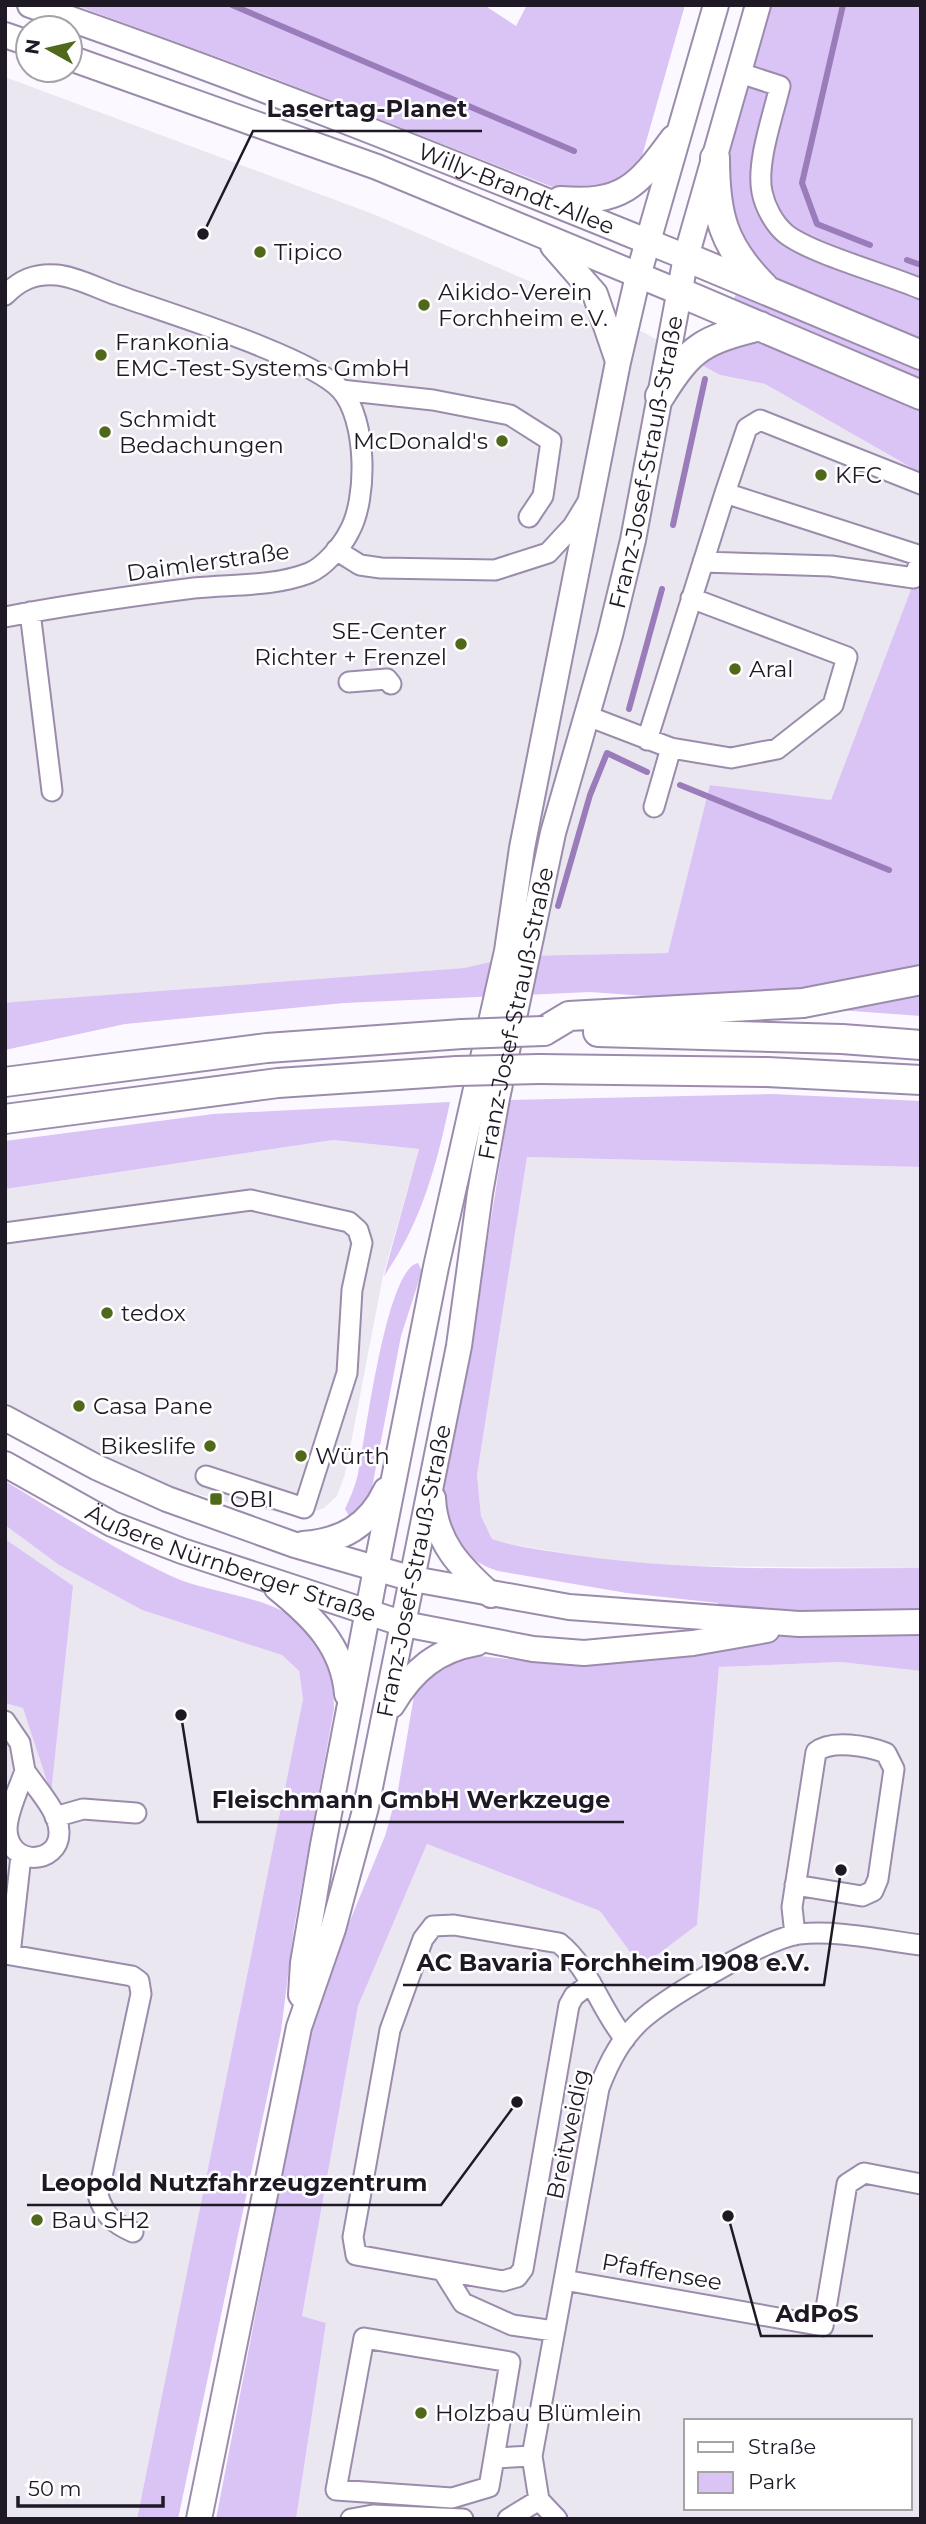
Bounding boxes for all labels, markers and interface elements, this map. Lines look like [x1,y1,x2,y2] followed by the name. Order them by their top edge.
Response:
[14,14,84,84] north arrow
[20,37,45,56] text: N
[253,86,482,131] callout: Lasertag-Planet
[267,94,468,123] text: Lasertag-Planet
[414,137,619,241] street label: Willy-Brandt-Allee
[274,238,342,266] place label: Tipico
[252,244,268,260] marker: Tipico
[438,278,608,332] place label: Aikido-Verein Forchheim e.V.
[416,297,432,313] marker: Aikido-Verein Forchheim e.V.
[603,313,689,611] street label: Franz-Josef-Strauß-Straße
[115,328,410,382] place label: Frankonia EMC-Test-Systems GmbH
[93,347,109,363] marker: Frankonia EMC-Test-Systems GmbH
[119,405,284,459] place label: Schmidt Bedachungen
[97,424,113,440] marker: Schmidt Bedachungen
[353,427,488,455] place label: McDonald's
[494,433,510,449] marker: McDonald's
[835,461,882,489] place label: KFC
[813,467,829,483] marker: KFC
[125,537,291,587] street label: Daimlerstraße
[254,617,447,671] place label: SE-Center Richter + Frenzel
[453,636,469,652] marker: SE-Center Richter + Frenzel
[749,655,794,683] place label: Aral
[727,661,743,677] marker: Aral
[472,865,559,1162] street label: Franz-Josef-Strauß-Straße
[121,1299,186,1327] place label: tedox
[99,1305,115,1321] marker: tedox
[93,1392,213,1420] place label: Casa Pane
[71,1398,87,1414] marker: Casa Pane
[370,1422,457,1720] street label: Franz-Josef-Strauß-Straße
[100,1432,196,1460] place label: Bikeslife
[202,1438,218,1454] marker: Bikeslife
[315,1442,390,1470] place label: Würth
[293,1448,309,1464] marker: Würth
[230,1485,274,1513] place label: OBI
[208,1491,224,1507] marker: OBI
[81,1498,380,1628] street label: Äußere Nürnberger Straße
[198,1777,624,1822] callout: Fleischmann GmbH Werkzeuge
[212,1785,610,1814] text: Fleischmann GmbH Werkzeuge
[403,1940,824,1985] callout: AC Bavaria Forchheim 1908 e.V.
[416,1948,809,1977] text: AC Bavaria Forchheim 1908 e.V.
[541,2066,595,2202] street label: Breitweidig
[27,2160,441,2205] callout: Leopold Nutzfahrzeugzentrum
[41,2168,427,2197] text: Leopold Nutzfahrzeugzentrum
[51,2206,149,2234] place label: Bau SH2
[29,2212,45,2228] marker: Bau SH2
[600,2248,724,2296] street label: Pfaffensee
[761,2291,873,2336] callout: AdPoS
[774,2299,859,2328] text: AdPoS
[435,2399,642,2427] place label: Holzbau Blümlein
[413,2405,429,2421] marker: Holzbau Blümlein
[684,2419,912,2510] legend
[748,2434,816,2459] text: Straße
[18,2464,163,2508] scale bar
[748,2469,796,2494] text: Park
[28,2476,82,2501] text: 50 m

